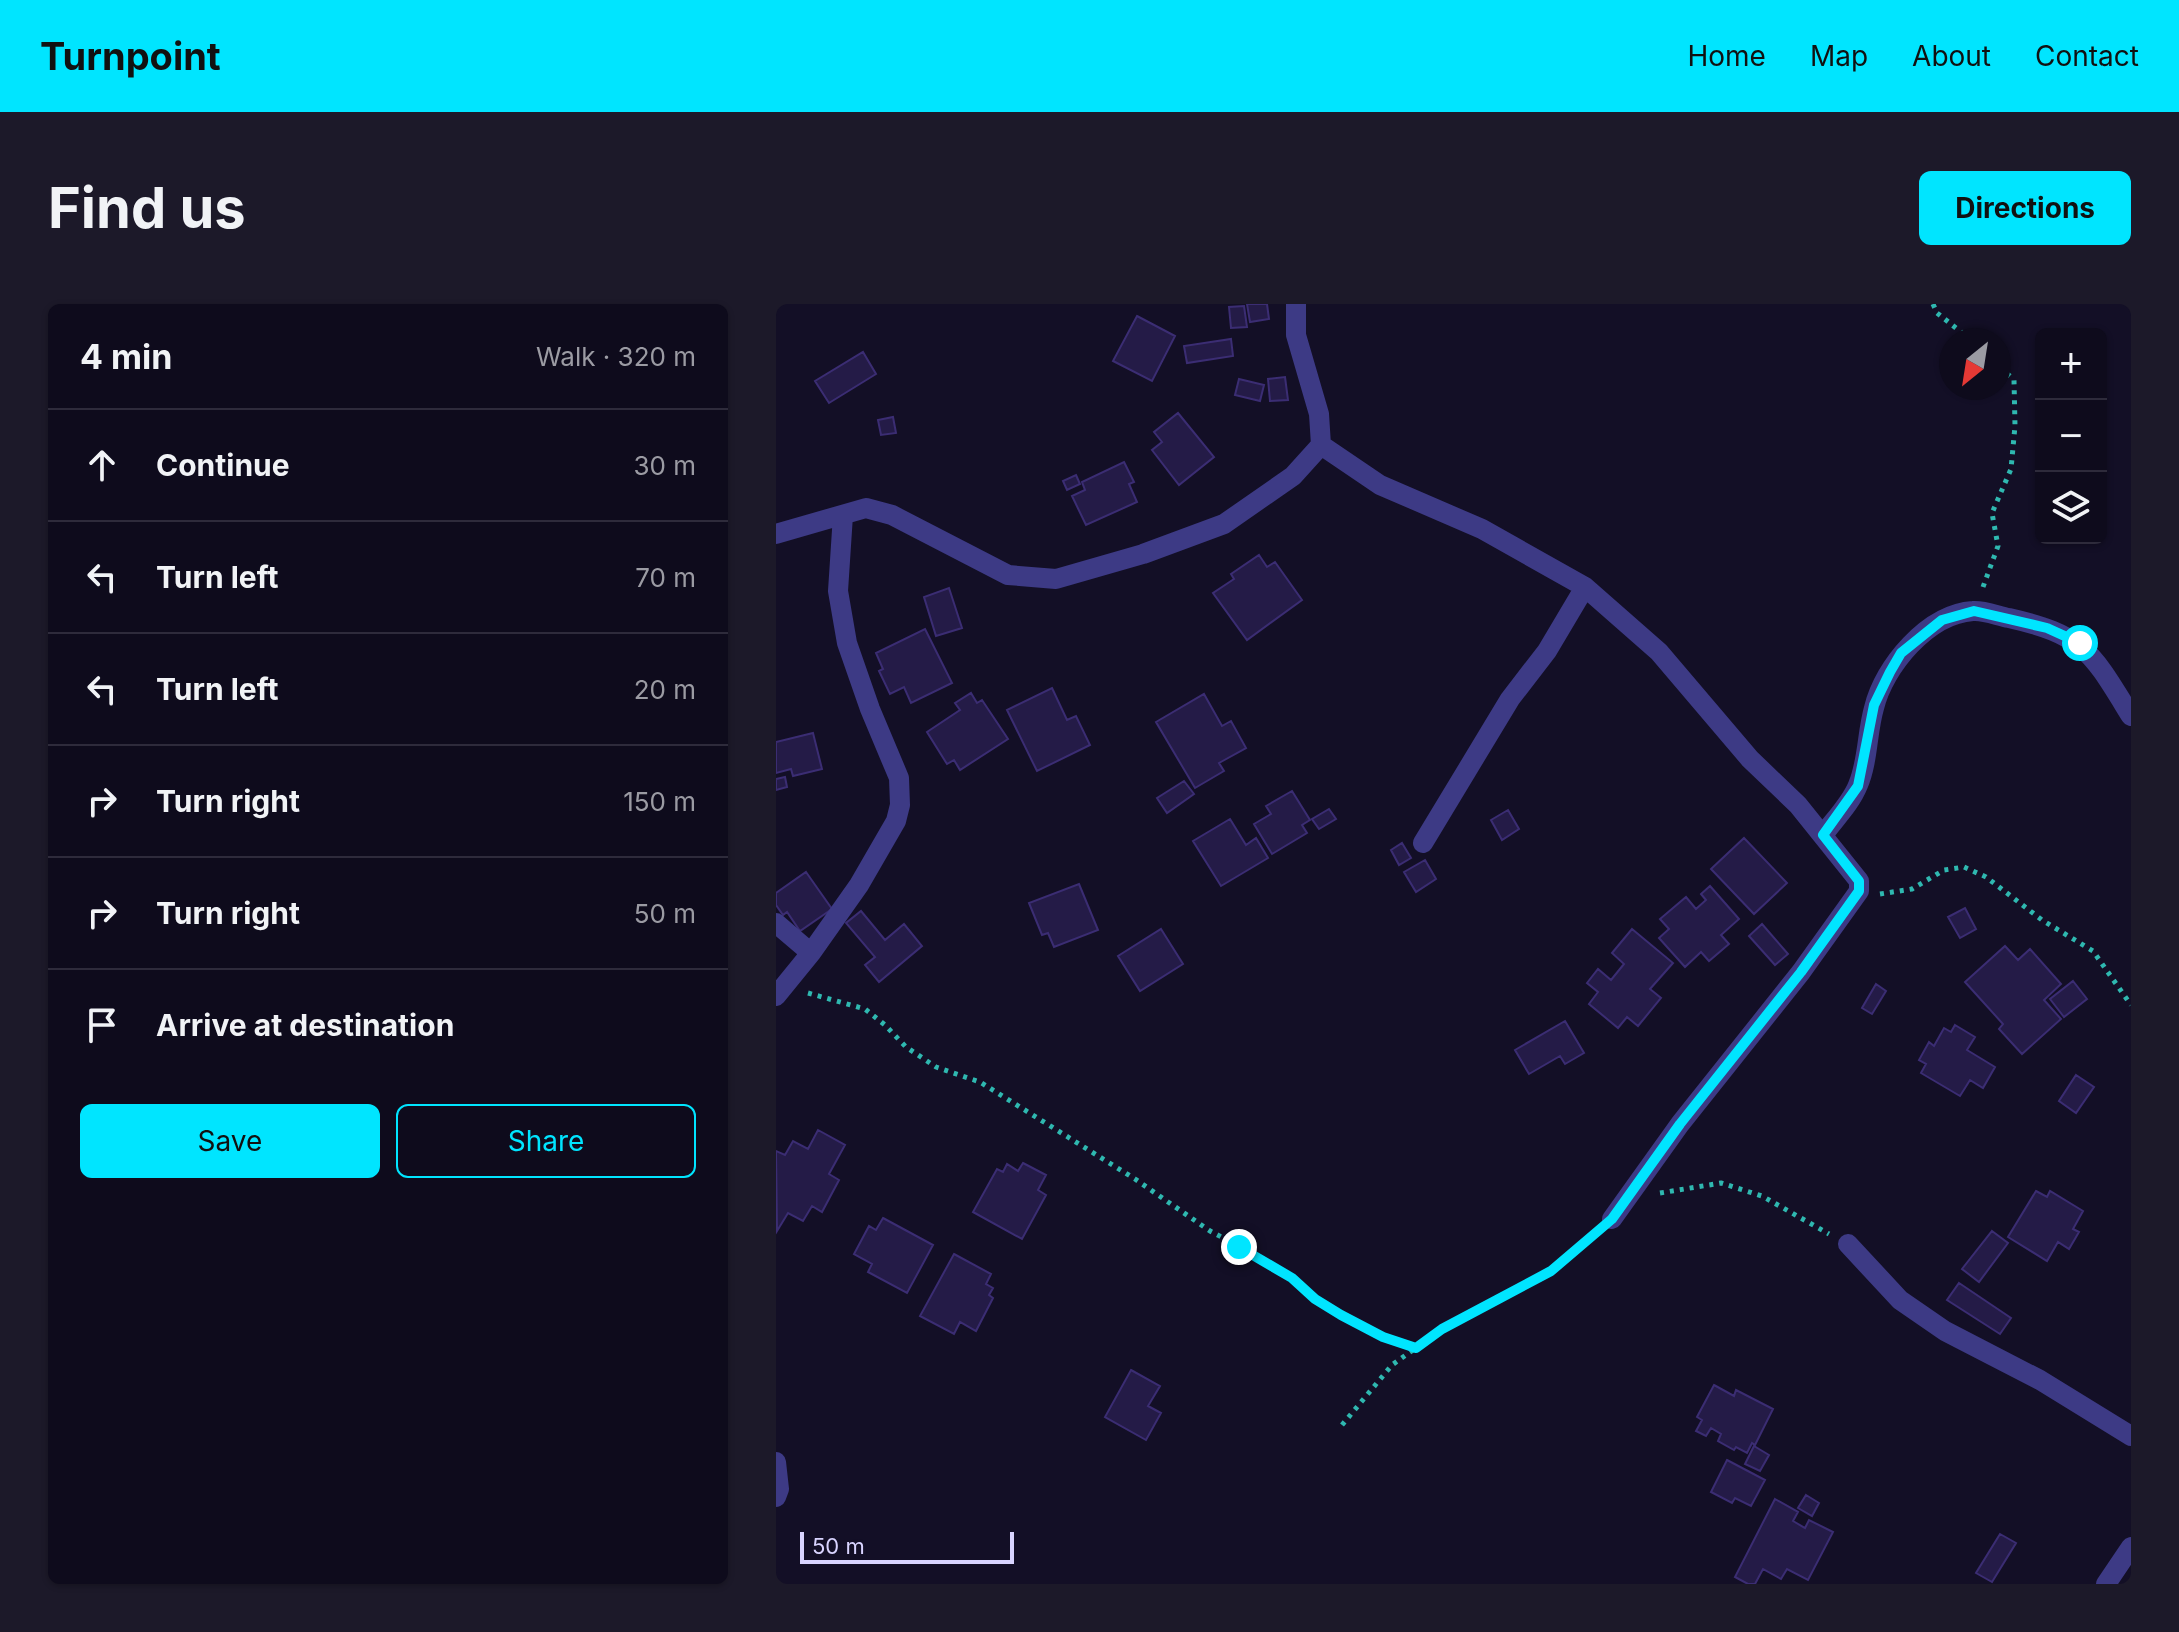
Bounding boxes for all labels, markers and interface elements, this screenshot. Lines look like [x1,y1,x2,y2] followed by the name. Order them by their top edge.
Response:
[40,33,221,79] text: Turnpoint
[1687,39,1766,73] text: Home
[1810,39,1868,73] text: Map
[1912,39,1991,73] text: About
[2035,39,2139,73] text: Contact
[1919,171,2131,245] button: Directions
[48,174,246,242] text: Find us
[1939,328,2011,400] north arrow
[2035,328,2107,544] map controls
[2035,328,2107,400] button: +
[80,336,172,377] text: 4 min
[536,341,696,372] text: Walk · 320 m
[2035,400,2107,472] button: −
[80,443,124,487] icon: ahead
[156,447,290,483] text: Continue
[633,450,696,481] text: 30 m
[2035,472,2107,544] button: layers
[80,555,124,599] icon: left
[156,559,278,595] text: Turn left
[635,562,696,593] text: 70 m
[2062,625,2098,661] route start
[80,667,124,711] icon: left
[156,671,278,707] text: Turn left
[634,674,696,705] text: 20 m
[80,779,124,823] icon: right
[156,783,300,819] text: Turn right
[623,786,696,817] text: 150 m
[80,891,124,935] icon: right
[156,895,300,931] text: Turn right
[634,898,696,929] text: 50 m
[80,1003,124,1047] icon: arrive
[156,1007,454,1043] text: Arrive at destination
[80,1104,380,1178] button: Save
[396,1104,696,1178] button: Share
[1221,1229,1257,1265] route end
[800,1528,1014,1564] scale bar
[812,1533,865,1559] text: 50 m

